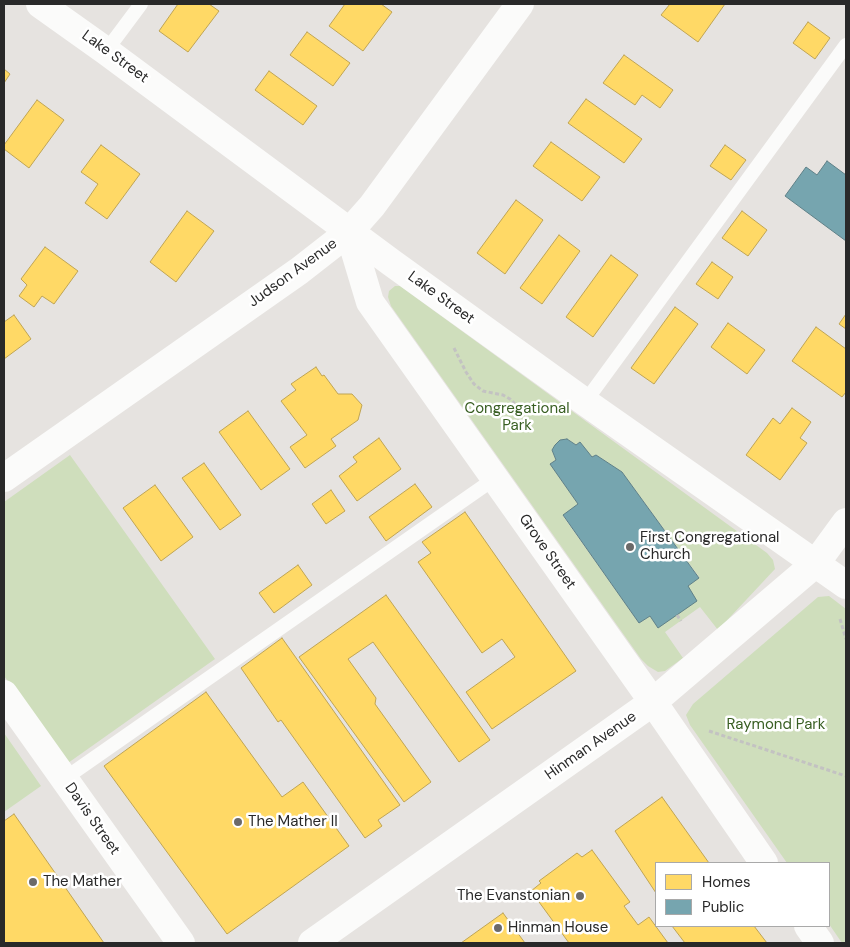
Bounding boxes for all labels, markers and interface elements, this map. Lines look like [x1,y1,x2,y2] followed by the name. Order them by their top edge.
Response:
[78,27,152,87] street label: Lake Street
[245,235,341,311] street label: Judson Avenue
[404,268,478,328] street label: Lake Street
[464,400,570,435] park label: Congregational Park
[514,511,580,593] street label: Grove Street
[640,529,779,564] place label: First Congregational Church
[624,541,636,553] marker: First Congregational Church
[542,708,640,784] street label: Hinman Avenue
[727,716,825,734] park label: Raymond Park
[61,780,123,858] street label: Davis Street
[248,813,338,831] place label: The Mather II
[232,816,244,828] marker: The Mather II
[655,862,830,927] legend
[702,872,751,892] text: Homes
[43,873,122,891] place label: The Mather
[27,876,39,888] marker: The Mather
[457,887,570,905] place label: The Evanstonian
[574,890,586,902] marker: The Evanstonian
[702,897,744,917] text: Public
[508,919,608,937] place label: Hinman House
[492,922,504,934] marker: Hinman House

